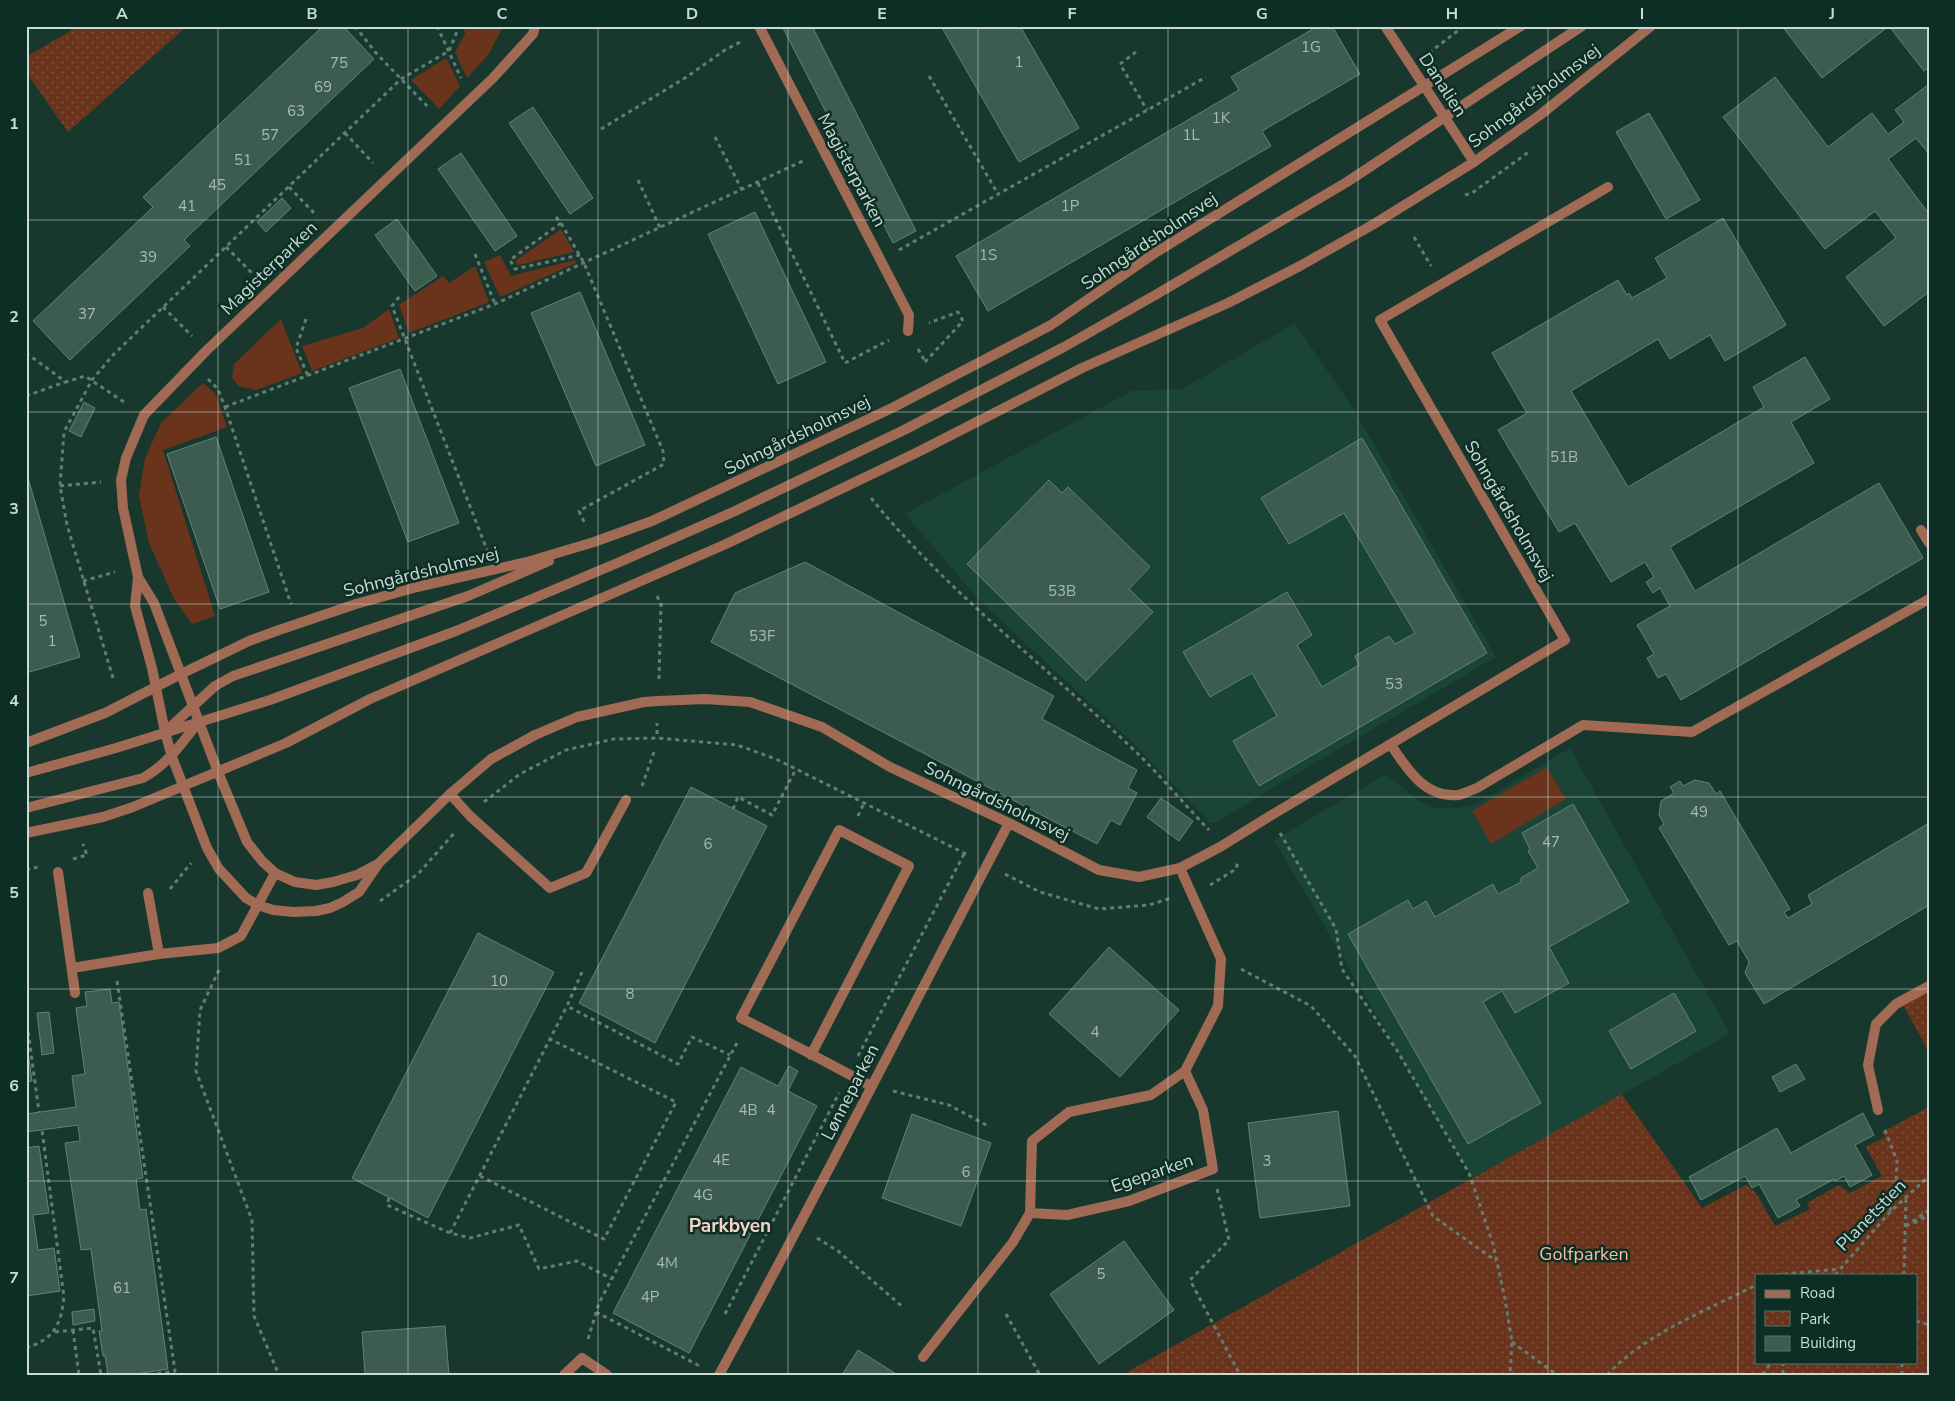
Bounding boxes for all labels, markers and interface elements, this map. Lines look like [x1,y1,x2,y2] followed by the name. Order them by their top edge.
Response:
[116,3,128,25] text: A
[306,3,318,25] text: B
[497,3,508,25] text: C
[686,3,698,25] text: D
[877,3,887,25] text: E
[1068,3,1077,25] text: F
[1256,3,1268,25] text: G
[1446,3,1458,25] text: H
[1640,3,1644,25] text: I
[1828,3,1835,25] text: J
[1301,37,1321,57] house number: 1G
[1463,38,1605,154] street label: Sohngårdsholmsvej
[1413,48,1473,122] street label: Danalien
[1014,52,1024,72] house number: 1
[330,53,348,73] house number: 75
[314,77,332,97] house number: 69
[287,101,305,121] house number: 63
[1212,108,1231,128] house number: 1K
[812,109,892,231] street label: Magisterparken
[9,113,19,135] text: 1
[261,125,279,145] house number: 57
[1182,125,1200,145] house number: 1L
[234,150,252,170] house number: 51
[208,175,226,195] house number: 45
[1076,186,1222,296] street label: Sohngårdsholmsvej
[178,196,196,216] house number: 41
[1061,196,1080,216] house number: 1P
[216,216,322,320] street label: Magisterparken
[979,245,997,265] house number: 1S
[139,247,157,267] house number: 39
[78,304,96,324] house number: 37
[9,306,19,328] text: 2
[720,389,874,481] street label: Sohngårdsholmsvej
[1459,436,1559,586] street label: Sohngårdsholmsvej
[1550,447,1578,467] house number: 51B
[9,498,19,520] text: 3
[341,541,501,603] street label: Sohngårdsholmsvej
[1048,581,1076,601] house number: 53B
[38,611,48,631] house number: 5
[749,626,775,646] house number: 53F
[47,631,57,651] house number: 1
[1385,674,1403,694] house number: 53
[9,690,19,712] text: 4
[920,755,1074,847] street label: Sohngårdsholmsvej
[1690,802,1708,822] house number: 49
[1542,832,1560,852] house number: 47
[703,834,713,854] house number: 6
[9,882,19,904] text: 5
[490,971,508,991] house number: 10
[625,984,635,1004] house number: 8
[1090,1022,1100,1042] house number: 4
[816,1040,884,1144] street label: Lønneparken
[9,1075,19,1097] text: 6
[738,1100,758,1120] house number: 4B
[766,1100,776,1120] house number: 4
[1108,1148,1196,1198] street label: Egeparken
[712,1150,730,1170] house number: 4E
[1262,1151,1272,1171] house number: 3
[961,1162,971,1182] house number: 6
[1831,1174,1911,1256] street label: Planetstien
[693,1185,713,1205] house number: 4G
[689,1213,771,1239] district label: Parkbyen
[1539,1242,1629,1266] park label: Golfparken
[656,1253,678,1273] house number: 4M
[1096,1264,1106,1284] house number: 5
[9,1267,19,1289] text: 7
[1755,1274,1918,1364] legend
[113,1278,131,1298] house number: 61
[1800,1283,1835,1303] text: Road
[641,1287,660,1307] house number: 4P
[1800,1309,1830,1329] text: Park
[1800,1333,1856,1353] text: Building

